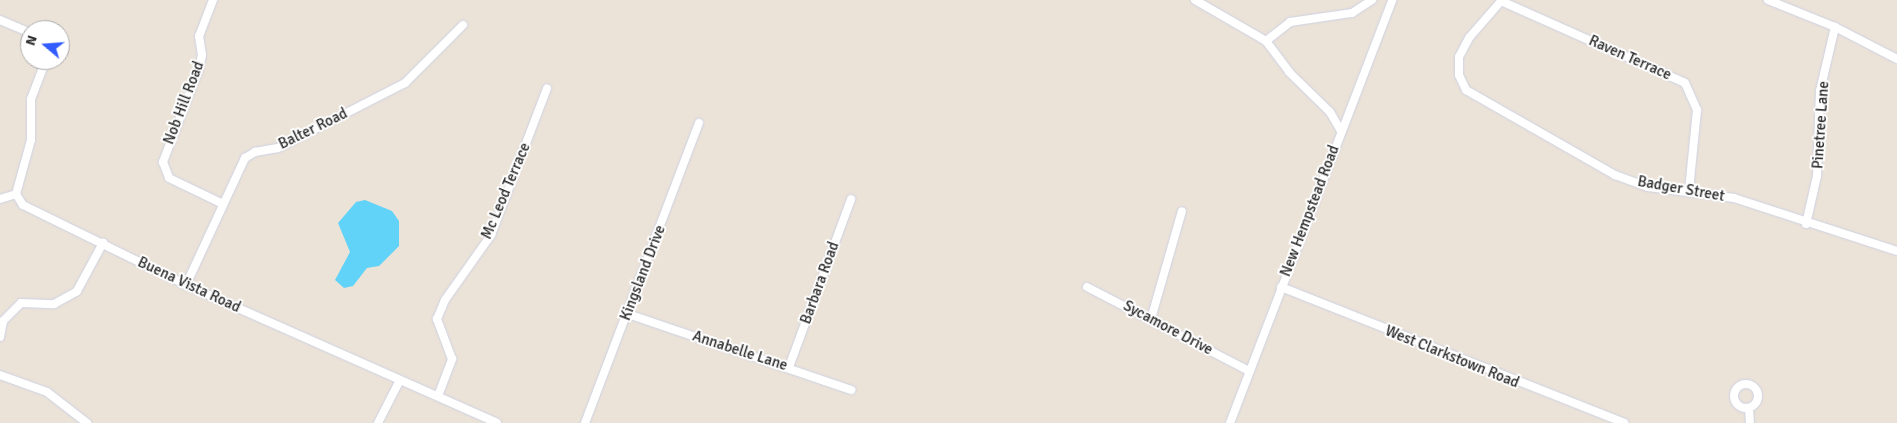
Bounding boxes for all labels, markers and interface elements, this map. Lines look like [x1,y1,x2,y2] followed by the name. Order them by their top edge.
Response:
[20,20,70,70] north arrow
[1586,32,1674,84] street label: Raven Terrace
[22,33,41,48] text: N
[160,59,208,147] street label: Nob Hill Road
[1809,80,1833,170] street label: Pinetree Lane
[276,105,350,153] street label: Balter Road
[478,140,534,242] street label: Mc Leod Terrace
[1277,143,1343,279] street label: New Hempstead Road
[1636,173,1726,205] street label: Badger Street
[617,223,669,323] street label: Kingsland Drive
[797,239,843,327] street label: Barbara Road
[135,253,243,317] street label: Buena Vista Road
[1120,297,1216,359] street label: Sycamore Drive
[1382,322,1522,392] street label: West Clarkstown Road
[690,327,790,375] street label: Annabelle Lane

